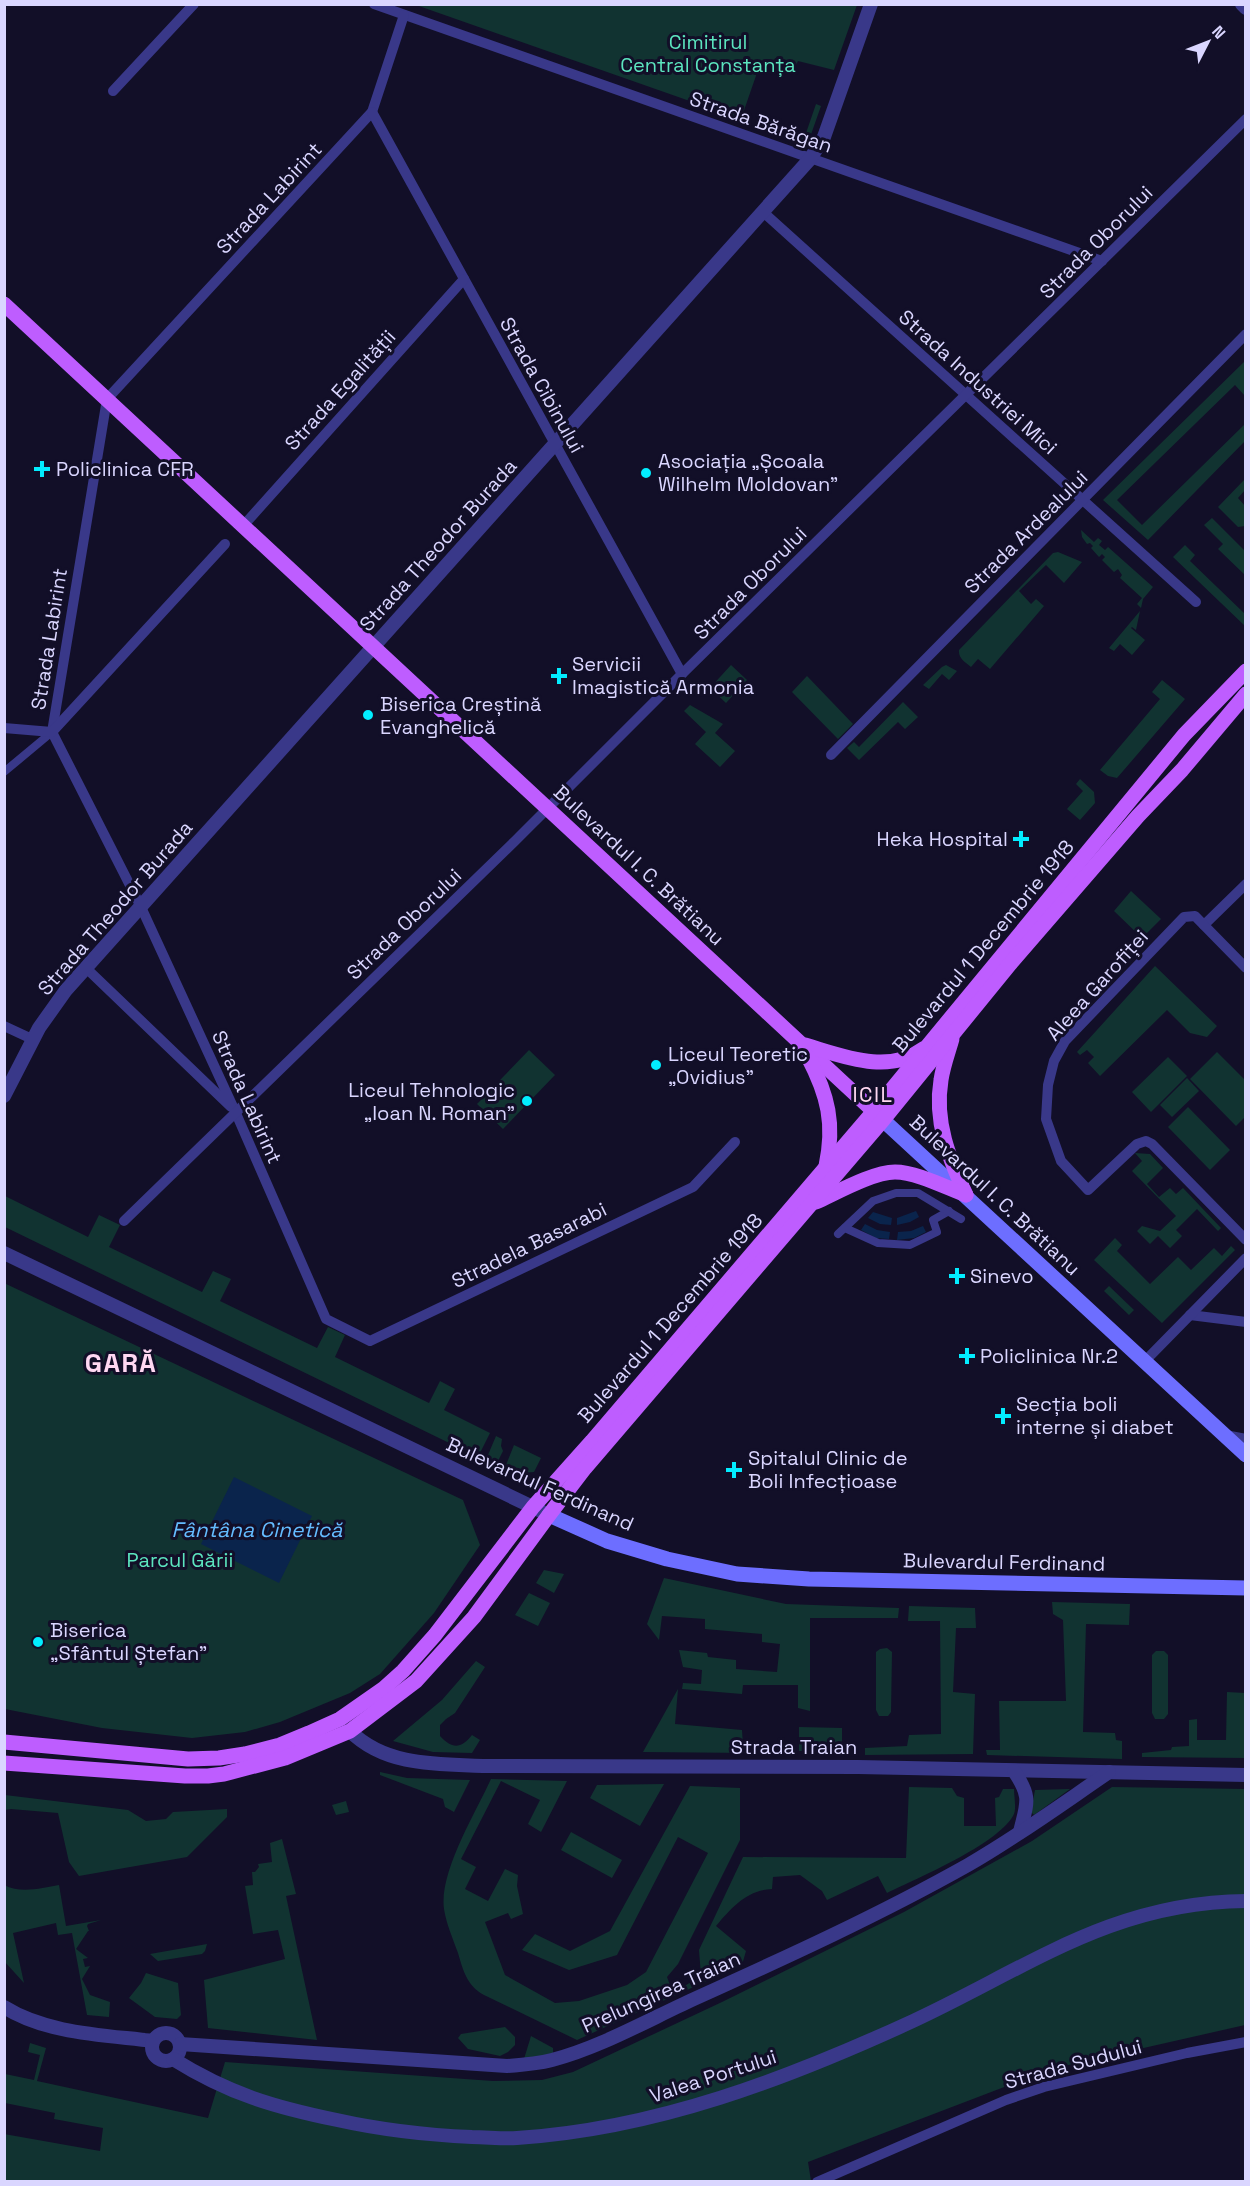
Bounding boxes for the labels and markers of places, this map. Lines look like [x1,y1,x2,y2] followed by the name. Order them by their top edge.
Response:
[658,448,838,497] place label: Asociația „Școala Wilhelm Moldovan”
[56,456,194,482] place label: Policlinica CFR
[33,460,51,478] marker: Policlinica CFR
[639,466,653,480] marker: Asociația „Școala Wilhelm Moldovan”
[572,651,754,700] place label: Servicii Imagistică Armonia
[550,667,568,685] marker: Servicii Imagistică Armonia
[380,691,542,740] place label: Biserica Creștină Evanghelică
[361,708,375,722] marker: Biserica Creștină Evanghelică
[877,826,1008,852] place label: Heka Hospital
[1012,830,1030,848] marker: Heka Hospital
[668,1041,808,1090] place label: Liceul Teoretic „Ovidius”
[649,1058,663,1072] marker: Liceul Teoretic „Ovidius”
[348,1077,515,1126] place label: Liceul Tehnologic „Ioan N. Roman”
[520,1094,534,1108] marker: Liceul Tehnologic „Ioan N. Roman”
[970,1263,1034,1289] place label: Sinevo
[948,1267,966,1285] marker: Sinevo
[980,1343,1118,1369] place label: Policlinica Nr.2
[958,1347,976,1365] marker: Policlinica Nr.2
[1016,1391,1174,1440] place label: Secția boli interne și diabet
[994,1407,1012,1425] marker: Secția boli interne și diabet
[748,1445,907,1494] place label: Spitalul Clinic de Boli Infecțioase
[725,1461,743,1479] marker: Spitalul Clinic de Boli Infecțioase
[50,1617,207,1666] place label: Biserica „Sfântul Ștefan”
[31,1635,45,1649] marker: Biserica „Sfântul Ștefan”

